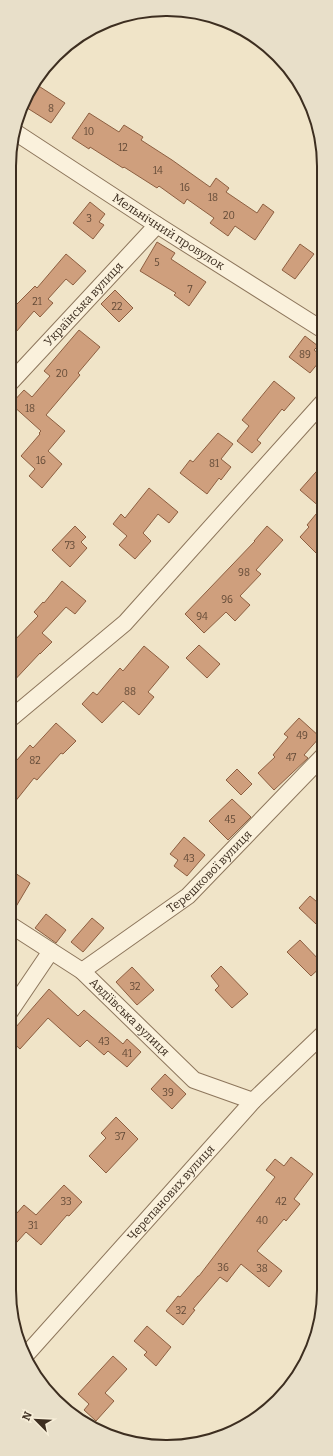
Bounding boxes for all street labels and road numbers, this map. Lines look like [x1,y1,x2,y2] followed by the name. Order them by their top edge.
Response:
[110,191,227,273] street label: Мельнiчний провулок
[41,259,126,349] street label: Українська вулиця
[164,827,255,916] street label: Терешкової вулиця
[87,975,172,1059] street label: Авдіївська вулиця
[125,1142,218,1243] street label: Черепанових вулиця

